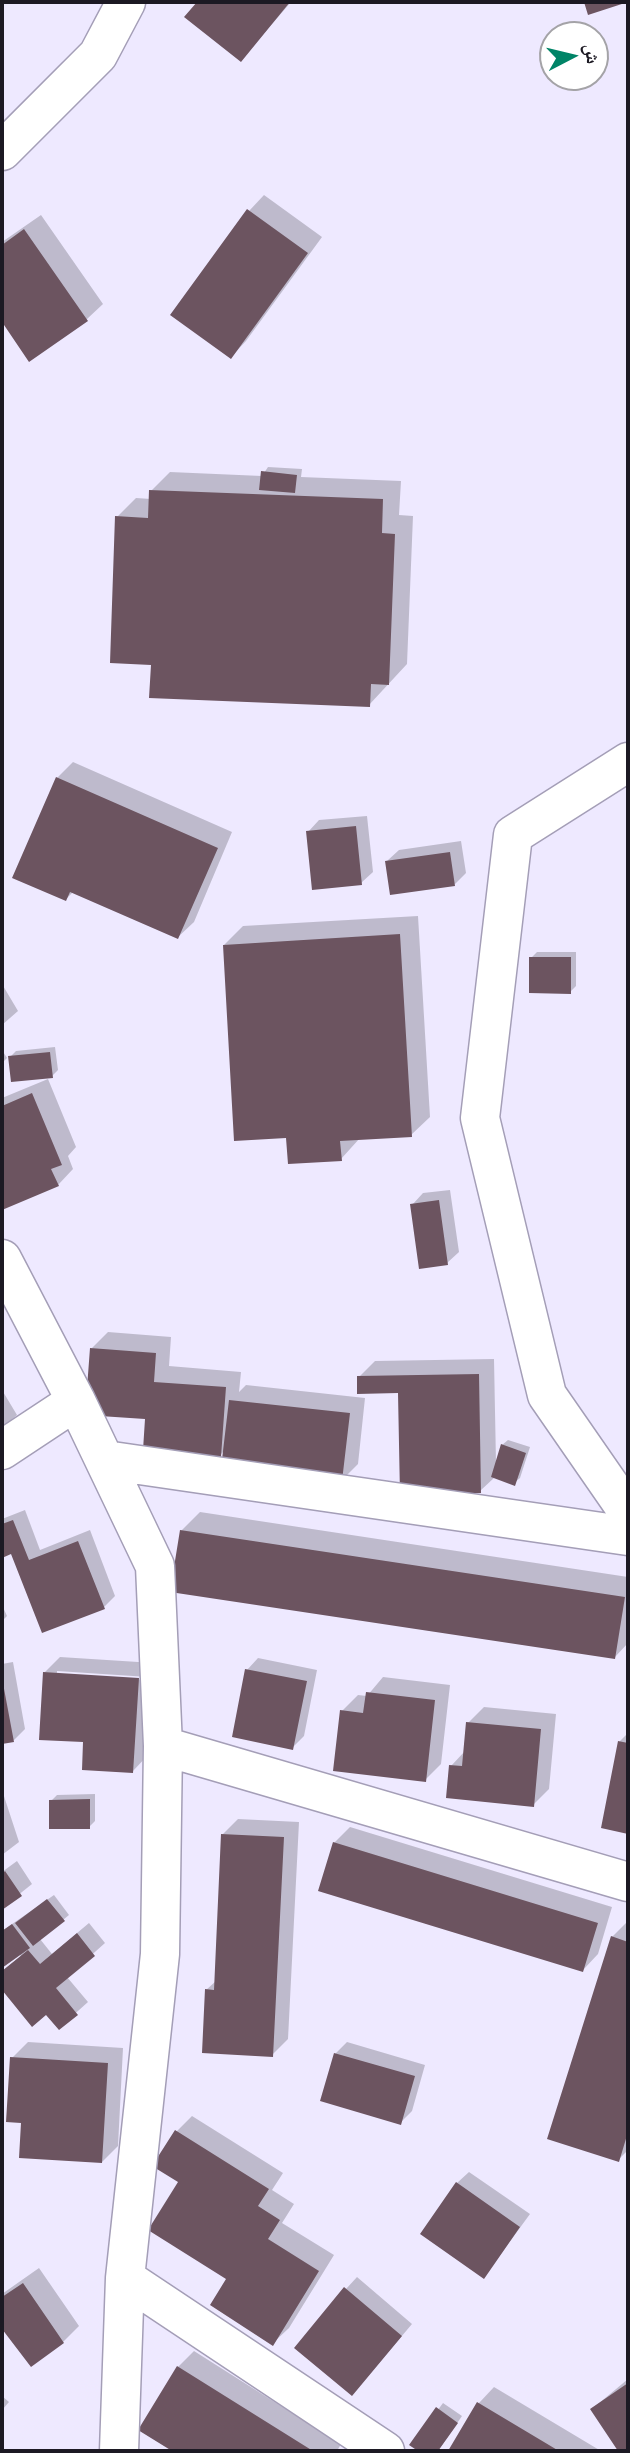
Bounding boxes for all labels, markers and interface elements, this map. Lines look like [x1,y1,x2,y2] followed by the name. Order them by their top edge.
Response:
[539,21,609,91] north arrow
[580,42,606,65] text: ش

